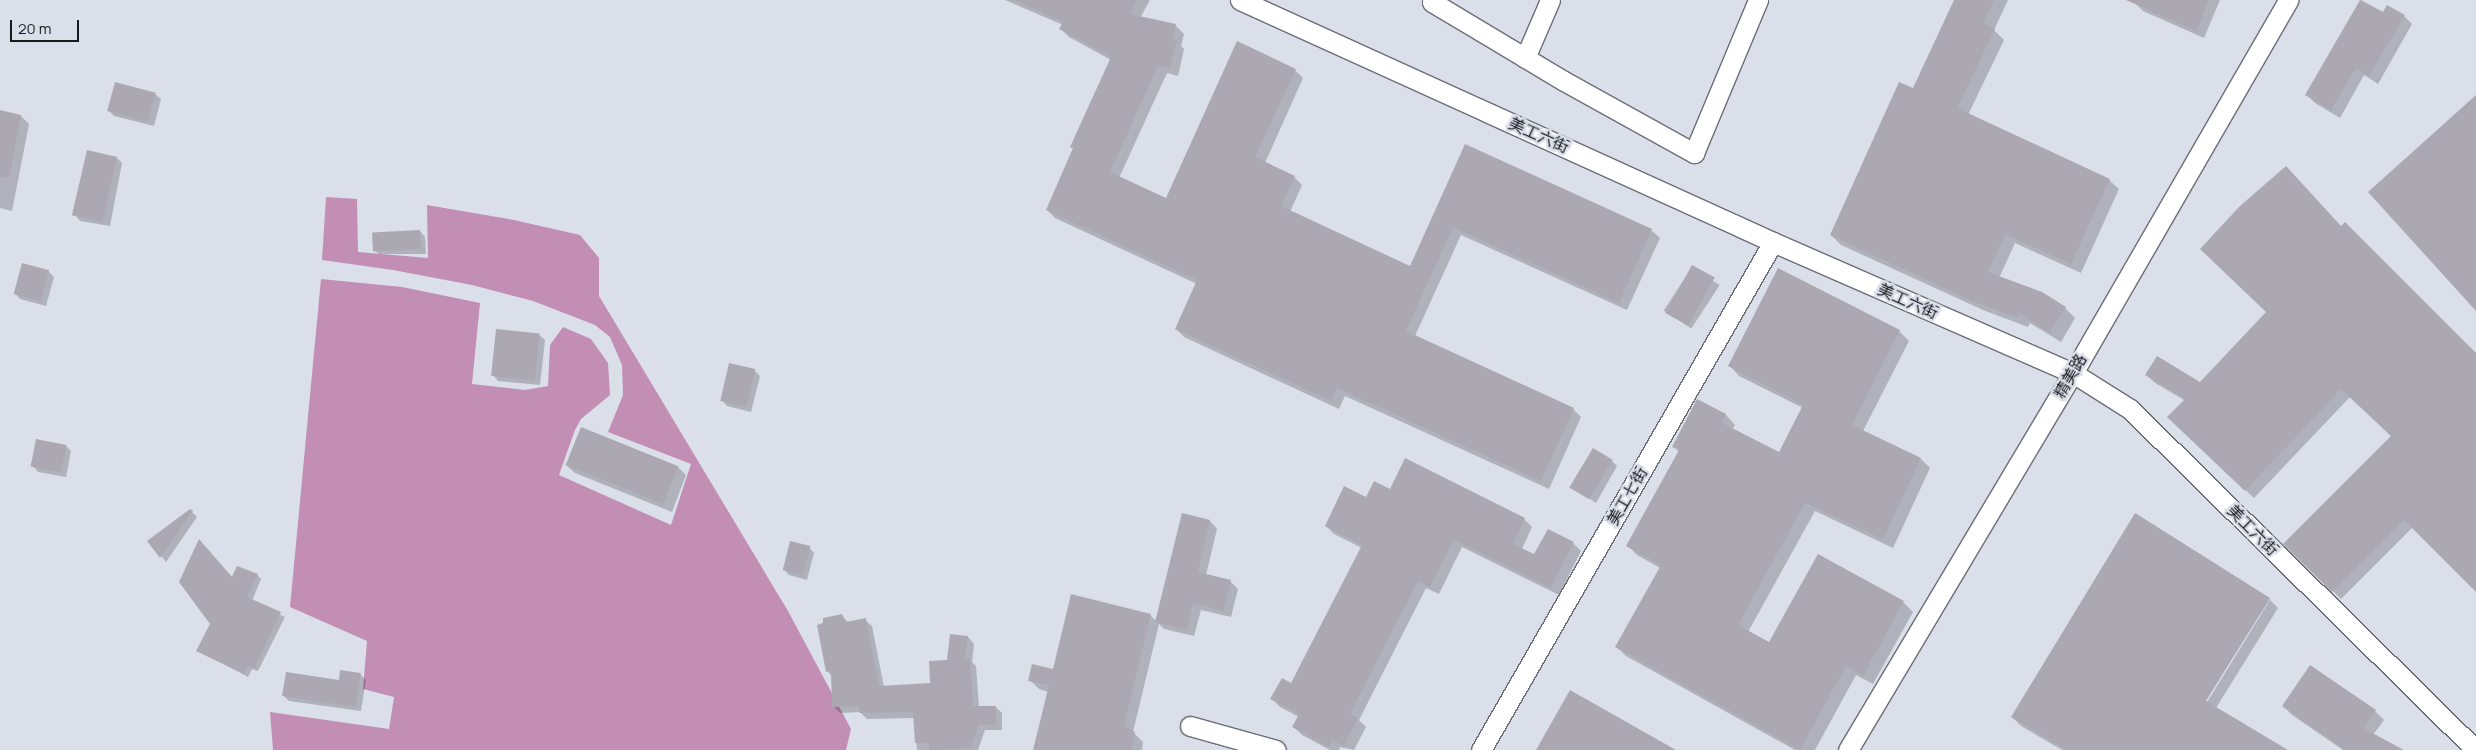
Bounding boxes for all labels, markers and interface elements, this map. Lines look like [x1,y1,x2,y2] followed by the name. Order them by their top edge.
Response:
[12,10,81,42] scale bar
[18,18,51,39] text: 20 m
[1506,113,1572,157] street label: 美工六街
[1875,279,1941,323] street label: 美工六街
[2050,350,2090,402] street label: 精美路
[1603,463,1651,529] street label: 美工七街
[2224,501,2282,559] street label: 美工六街

